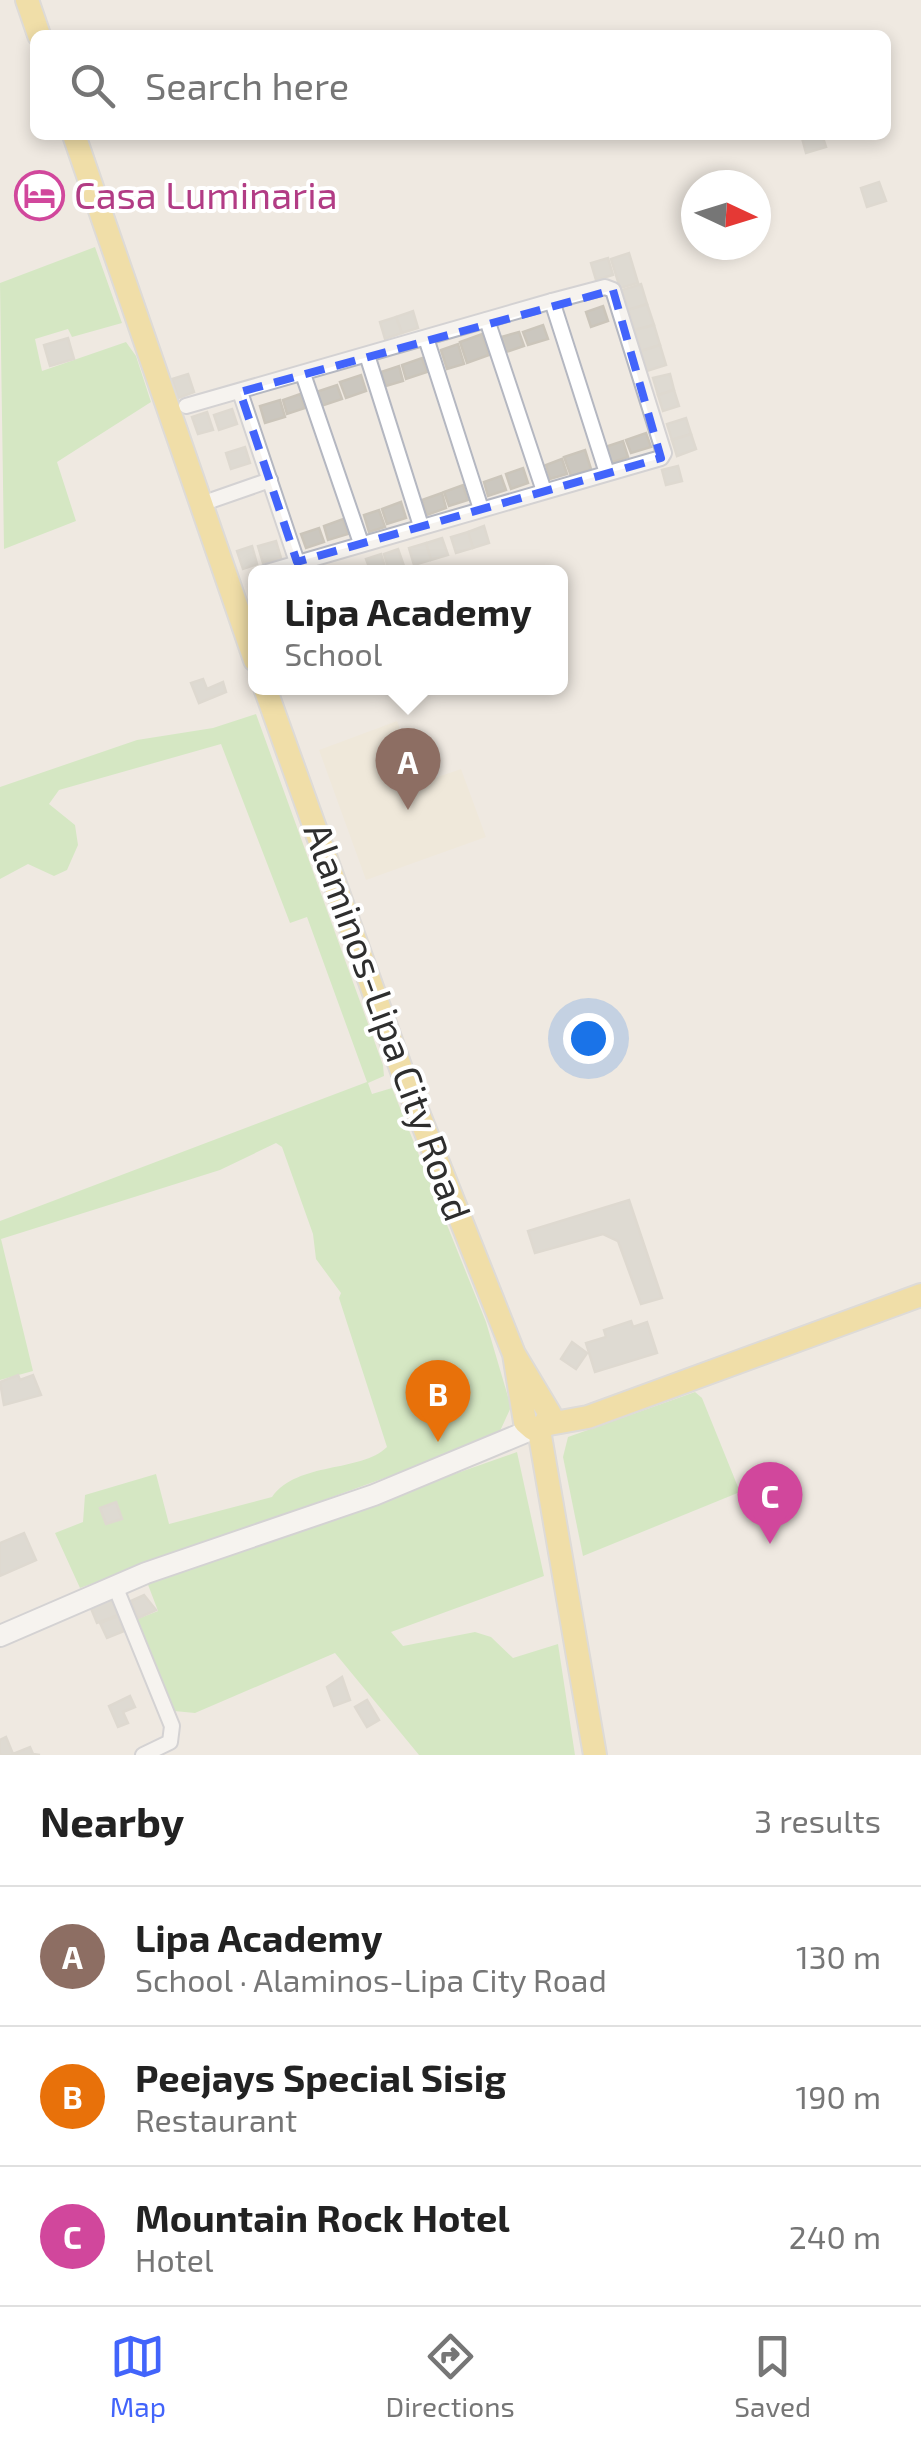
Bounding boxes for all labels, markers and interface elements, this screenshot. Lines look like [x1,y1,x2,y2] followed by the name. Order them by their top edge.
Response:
[30,30,891,140] search box
[65,58,120,113] icon: search
[145,62,349,108] text: Search here
[13,170,65,222] hotel icon: Casa Luminaria
[681,170,771,260] north arrow
[74,171,338,217] place label: Casa Luminaria
[248,565,568,695] popup
[284,588,532,634] text: Lipa Academy
[284,634,382,672] text: School
[376,728,440,810] pin: A
[295,816,482,1226] street label: Alaminos-Lipa City Road
[563,1013,614,1064] your location
[406,1360,470,1442] pin: B
[738,1462,802,1544] pin: C
[40,1795,184,1845] text: Nearby
[754,1801,881,1839] text: 3 results
[135,1914,383,1960] text: Lipa Academy
[62,1937,83,1975] text: A
[796,1937,881,1975] text: 130 m
[135,1960,607,1998] text: School · Alaminos-Lipa City Road
[135,2054,506,2100] text: Peejays Special Sisig
[62,2077,83,2115] text: B
[795,2077,881,2115] text: 190 m
[135,2100,297,2138] text: Restaurant
[135,2194,510,2240] text: Mountain Rock Hotel
[63,2217,82,2255] text: C
[789,2217,881,2255] text: 240 m
[135,2240,213,2278] text: Hotel
[110,2329,166,2423] tab: Map
[386,2329,515,2423] tab: Directions
[734,2329,811,2423] tab: Saved

